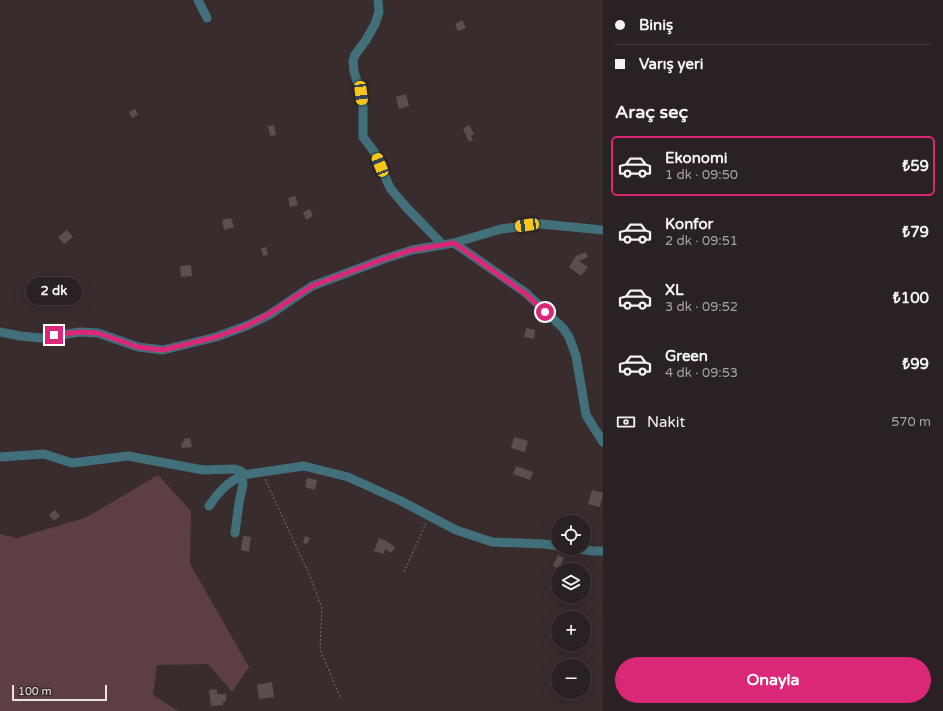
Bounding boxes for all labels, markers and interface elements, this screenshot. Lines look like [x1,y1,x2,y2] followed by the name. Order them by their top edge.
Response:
[639,16,673,34] text: Biniş
[639,55,704,73] text: Varış yeri
[354,80,368,106] car
[615,101,688,123] text: Araç seç
[617,148,653,184] icon: car
[665,149,728,167] text: Ekonomi
[370,152,390,178] car
[902,157,929,175] text: ₺59
[665,167,738,183] text: 1 dk · 09:50
[617,214,653,250] icon: car
[665,215,713,233] text: Konfor
[514,217,540,233] car
[902,223,929,241] text: ₺79
[665,233,738,249] text: 2 dk · 09:51
[26,277,82,305] callout: 2 dk
[617,280,653,316] icon: car
[665,281,684,299] text: XL
[41,283,67,299] text: 2 dk
[893,289,929,307] text: ₺100
[665,299,738,315] text: 3 dk · 09:52
[536,303,554,321] route start
[45,326,63,344] route end
[617,346,653,382] icon: car
[665,347,708,365] text: Green
[902,355,929,373] text: ₺99
[665,365,738,381] text: 4 dk · 09:53
[615,411,637,433] icon: cash
[647,413,685,431] text: Nakit
[891,414,931,430] text: 570 m
[551,515,591,699] map controls
[551,515,591,555] button: locate
[551,563,591,603] button: layers
[551,611,591,651] button: +
[615,657,931,703] button: Onayla
[551,659,591,699] button: −
[12,683,107,702] scale bar
[18,685,52,698] text: 100 m

